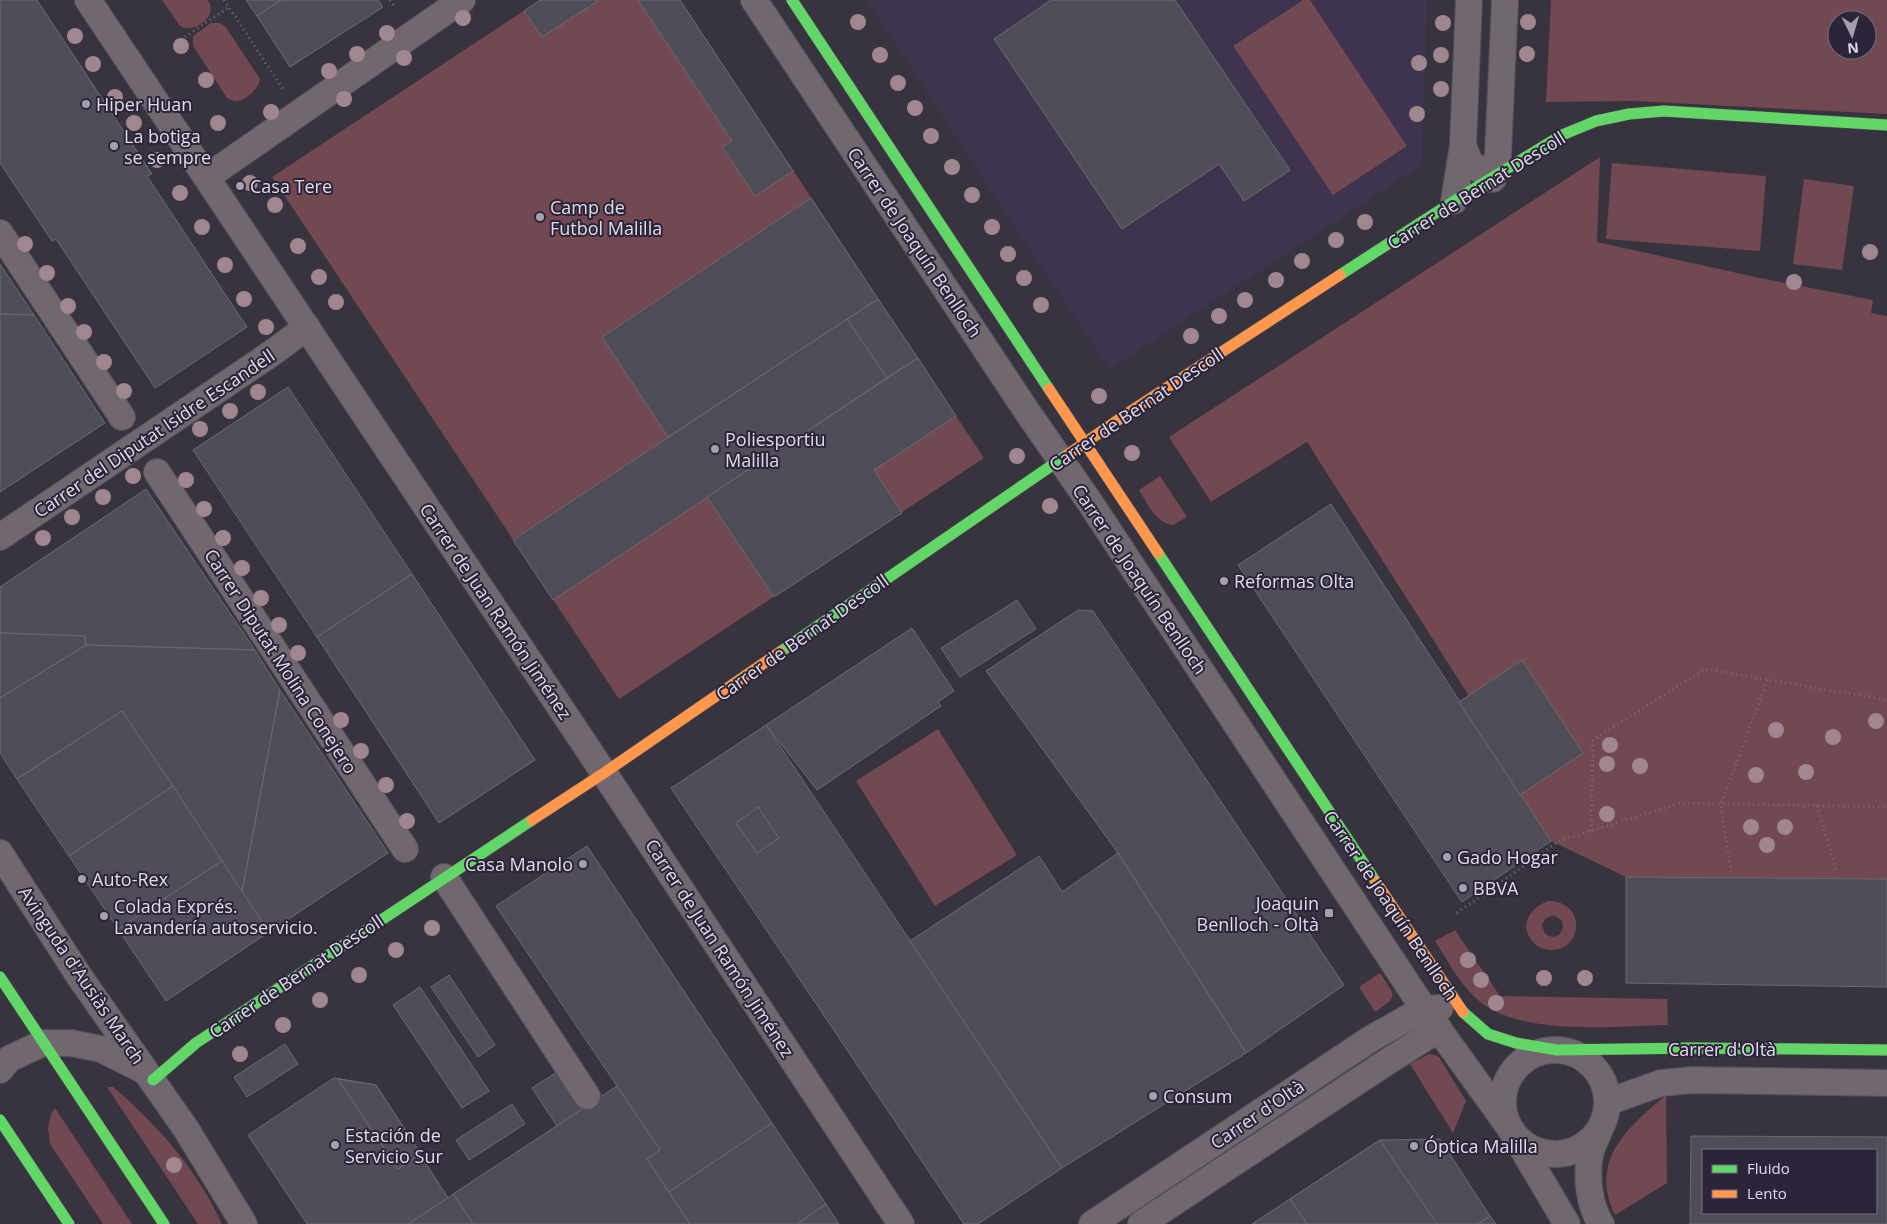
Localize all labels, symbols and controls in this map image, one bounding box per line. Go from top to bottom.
north arrow [1827,10,1877,60]
text: N [1847,38,1860,58]
place label: Hiper Huan [96,92,192,116]
marker: Hiper Huan [80,98,92,110]
place label: La botiga se sempre [124,124,211,169]
street label: Carrer de Bernat Descoll [1383,125,1569,255]
marker: La botiga se sempre [108,140,120,152]
street label: Carrer de Joaquín Benlloch [842,142,988,342]
place label: Casa Tere [250,174,332,198]
marker: Casa Tere [234,180,246,192]
place label: Camp de Futbol Malilla [550,195,662,240]
marker: Camp de Futbol Malilla [534,211,546,223]
street label: Carrer de Bernat Descoll [1044,342,1228,476]
street label: Carrer del Diputat Isidre Escandell [29,343,279,523]
place label: Poliesportiu Malilla [725,427,826,472]
marker: Poliesportiu Malilla [709,443,721,455]
street label: Carrer de Joaquín Benlloch [1067,479,1213,679]
street label: Carrer de Juan Ramón Jiménez [415,498,577,724]
street label: Carrer Diputat Molina Conejero [199,544,363,778]
street label: Carrer de Bernat Descoll [711,568,893,706]
place label: Reformas Olta [1234,569,1354,593]
marker: Reformas Olta [1218,575,1230,587]
street label: Carrer de Joaquín Benlloch [1318,805,1464,1005]
street label: Carrer de Juan Ramón Jiménez [640,834,800,1062]
place label: Gado Hogar [1457,845,1558,869]
marker: Gado Hogar [1441,851,1453,863]
place label: Casa Manolo [465,852,573,876]
marker: Casa Manolo [577,858,589,870]
place label: Auto-Rex [92,867,169,891]
marker: Auto-Rex [76,873,88,885]
place label: BBVA [1473,876,1519,900]
street label: Avinguda d'Ausiàs March [13,881,151,1069]
marker: BBVA [1457,882,1469,894]
place label: Joaquin Benlloch - Oltà [1197,891,1319,936]
place label: Colada Exprés. Lavandería autoservicio. [114,894,318,939]
marker: Joaquin Benlloch - Oltà [1323,907,1335,919]
street label: Carrer de Bernat Descoll [204,909,388,1043]
marker: Colada Exprés. Lavandería autoservicio. [98,910,110,922]
street label: Carrer d'Oltà [1668,1037,1776,1061]
street label: Carrer d'Oltà [1205,1074,1309,1154]
place label: Consum [1163,1084,1233,1108]
marker: Consum [1147,1090,1159,1102]
place label: Estación de Servicio Sur [345,1123,443,1168]
place label: Óptica Malilla [1424,1134,1538,1158]
marker: Estación de Servicio Sur [329,1139,341,1151]
marker: Óptica Malilla [1408,1140,1420,1152]
legend [1702,1149,1877,1214]
text: Fluido [1747,1158,1790,1178]
text: Lento [1747,1183,1787,1203]

